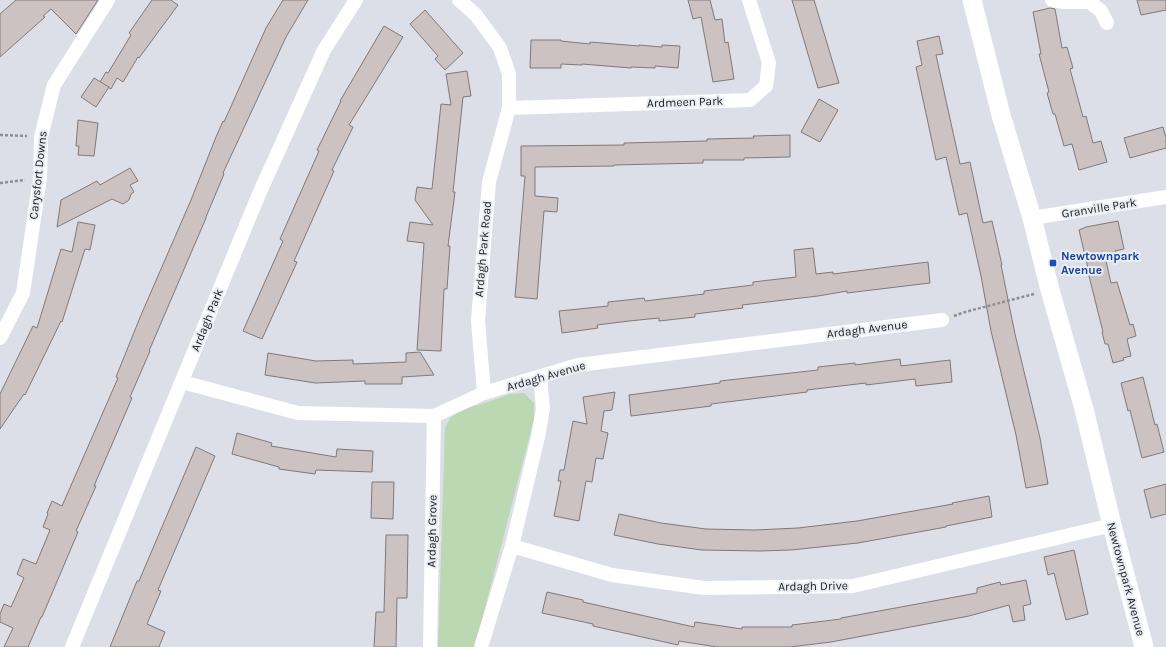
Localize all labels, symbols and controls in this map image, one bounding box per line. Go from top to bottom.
street label: Ardmeen Park [647,94,724,110]
street label: Carysfort Downs [26,130,50,220]
street label: Granville Park [1061,195,1138,221]
street label: Ardagh Park Road [472,200,494,298]
place label: Newtownpark Avenue [1061,249,1139,277]
marker: Newtownpark Avenue [1048,258,1058,268]
street label: Ardagh Park [188,286,226,353]
street label: Ardagh Avenue [826,317,908,341]
street label: Ardagh Avenue [505,358,587,394]
street label: Ardagh Grove [424,495,440,567]
street label: Newtownpark Avenue [1104,521,1148,637]
street label: Ardagh Drive [778,578,848,594]

